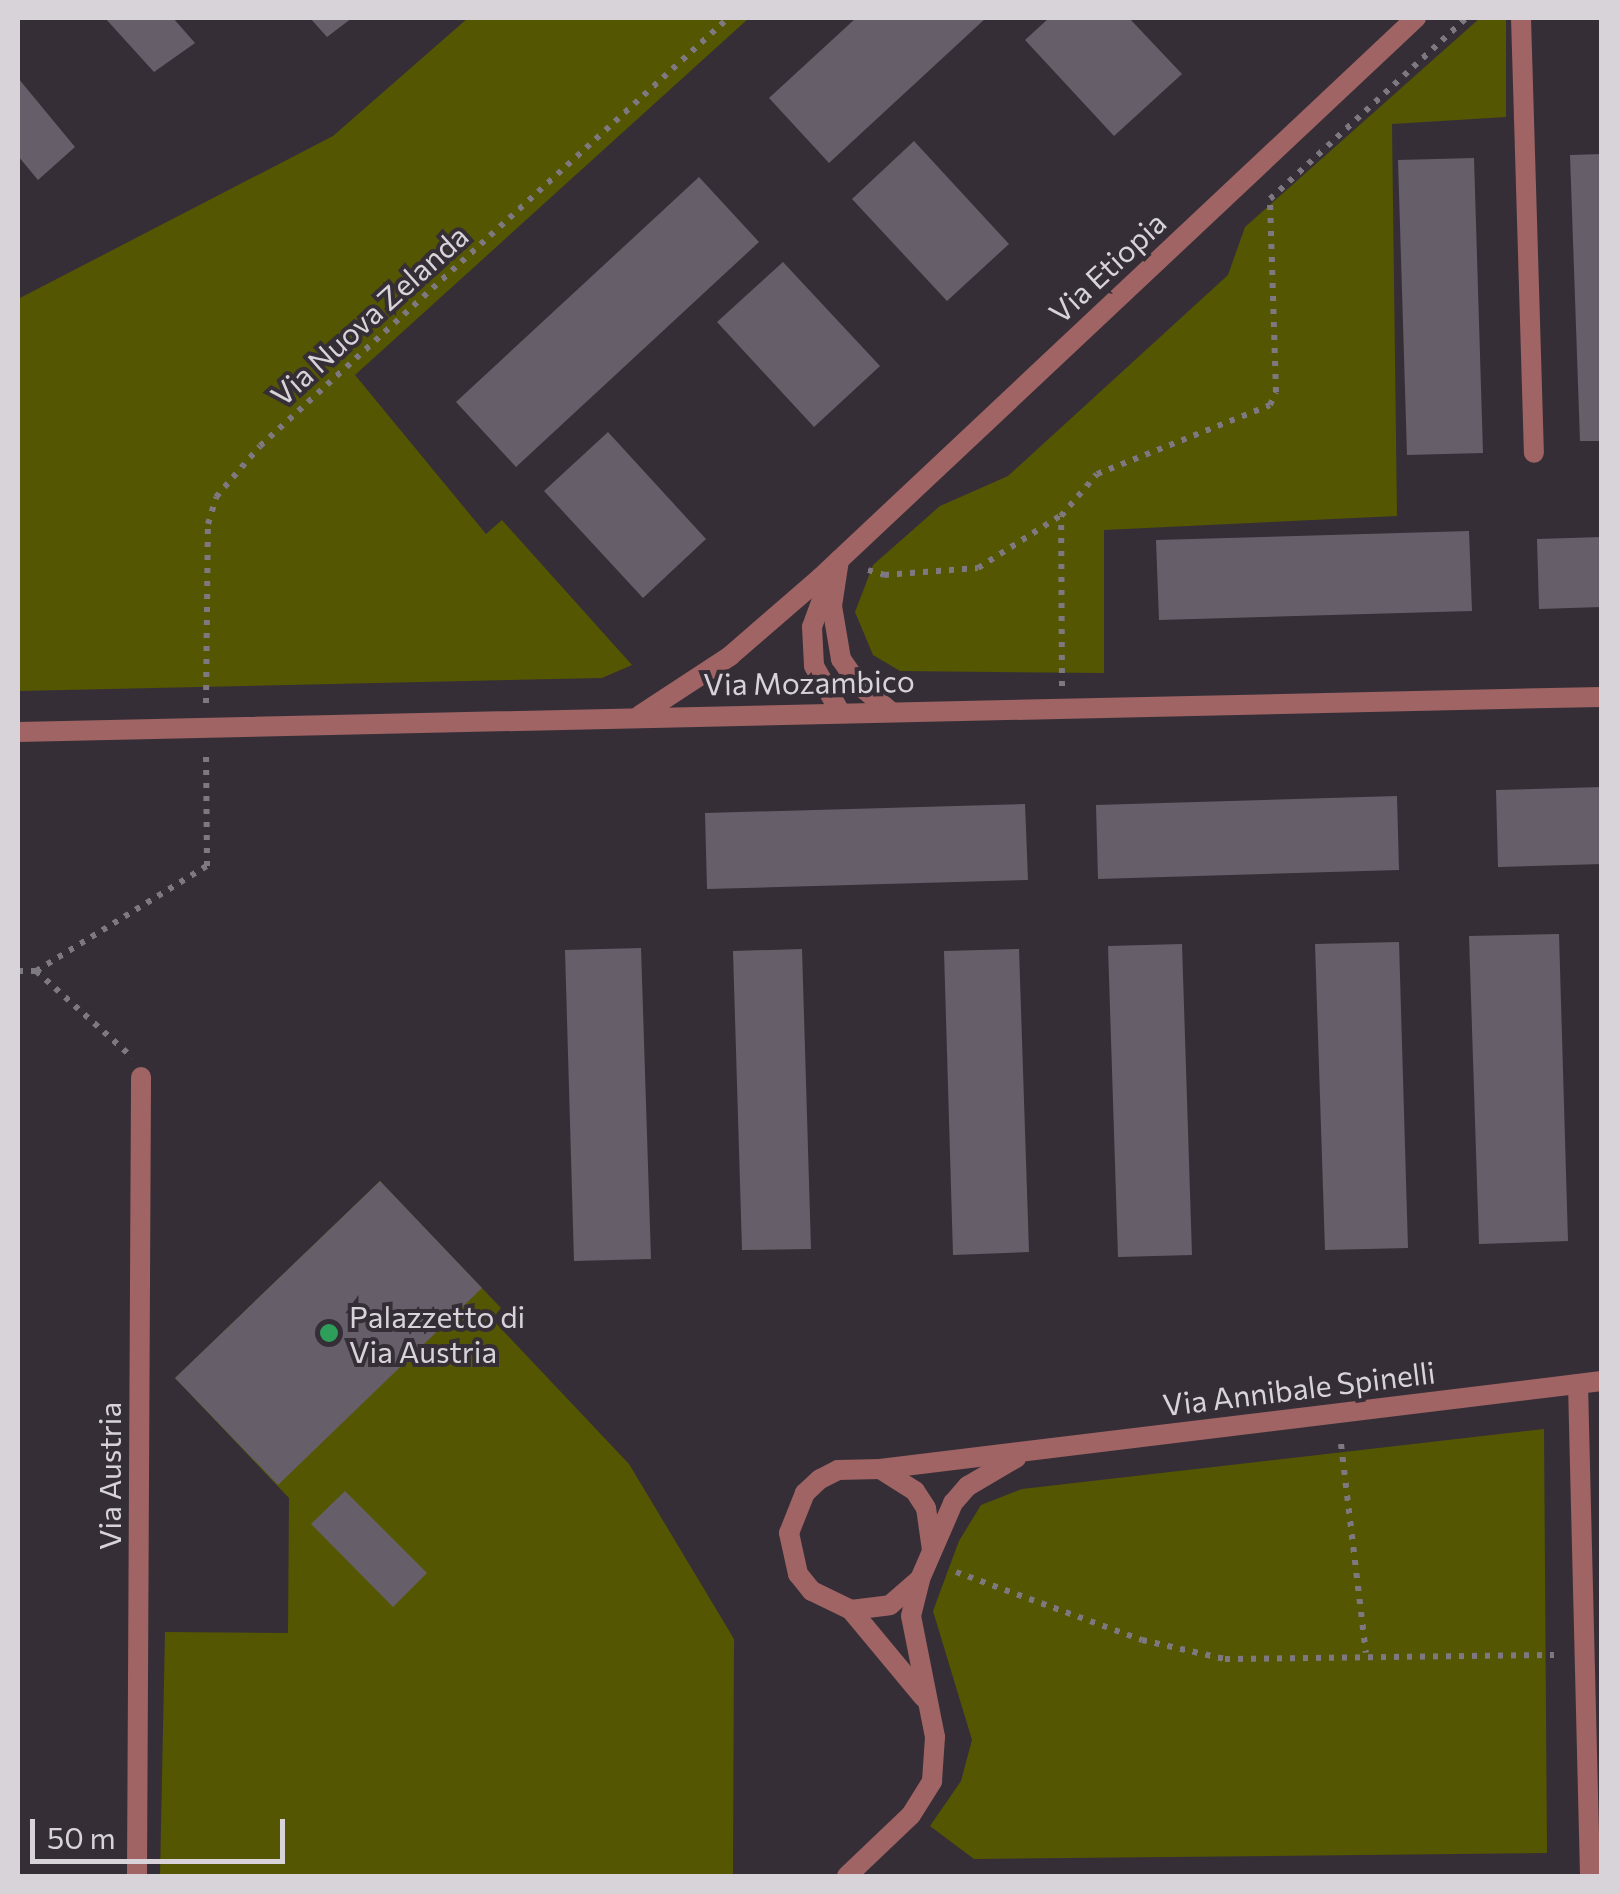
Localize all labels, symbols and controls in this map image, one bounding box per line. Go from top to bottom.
street label: Via Etiopia [1041,204,1173,330]
street label: Via Nuova Zelanda [263,217,475,413]
street label: Via Mozambico [703,662,915,702]
place label: Palazzetto di Via Austria [349,1298,525,1368]
marker: Palazzetto di Via Austria [318,1322,340,1344]
street label: Via Annibale Spinelli [1161,1353,1437,1423]
street label: Via Austria [91,1402,127,1550]
scale bar [35,1799,290,1861]
text: 50 m [47,1818,116,1855]

